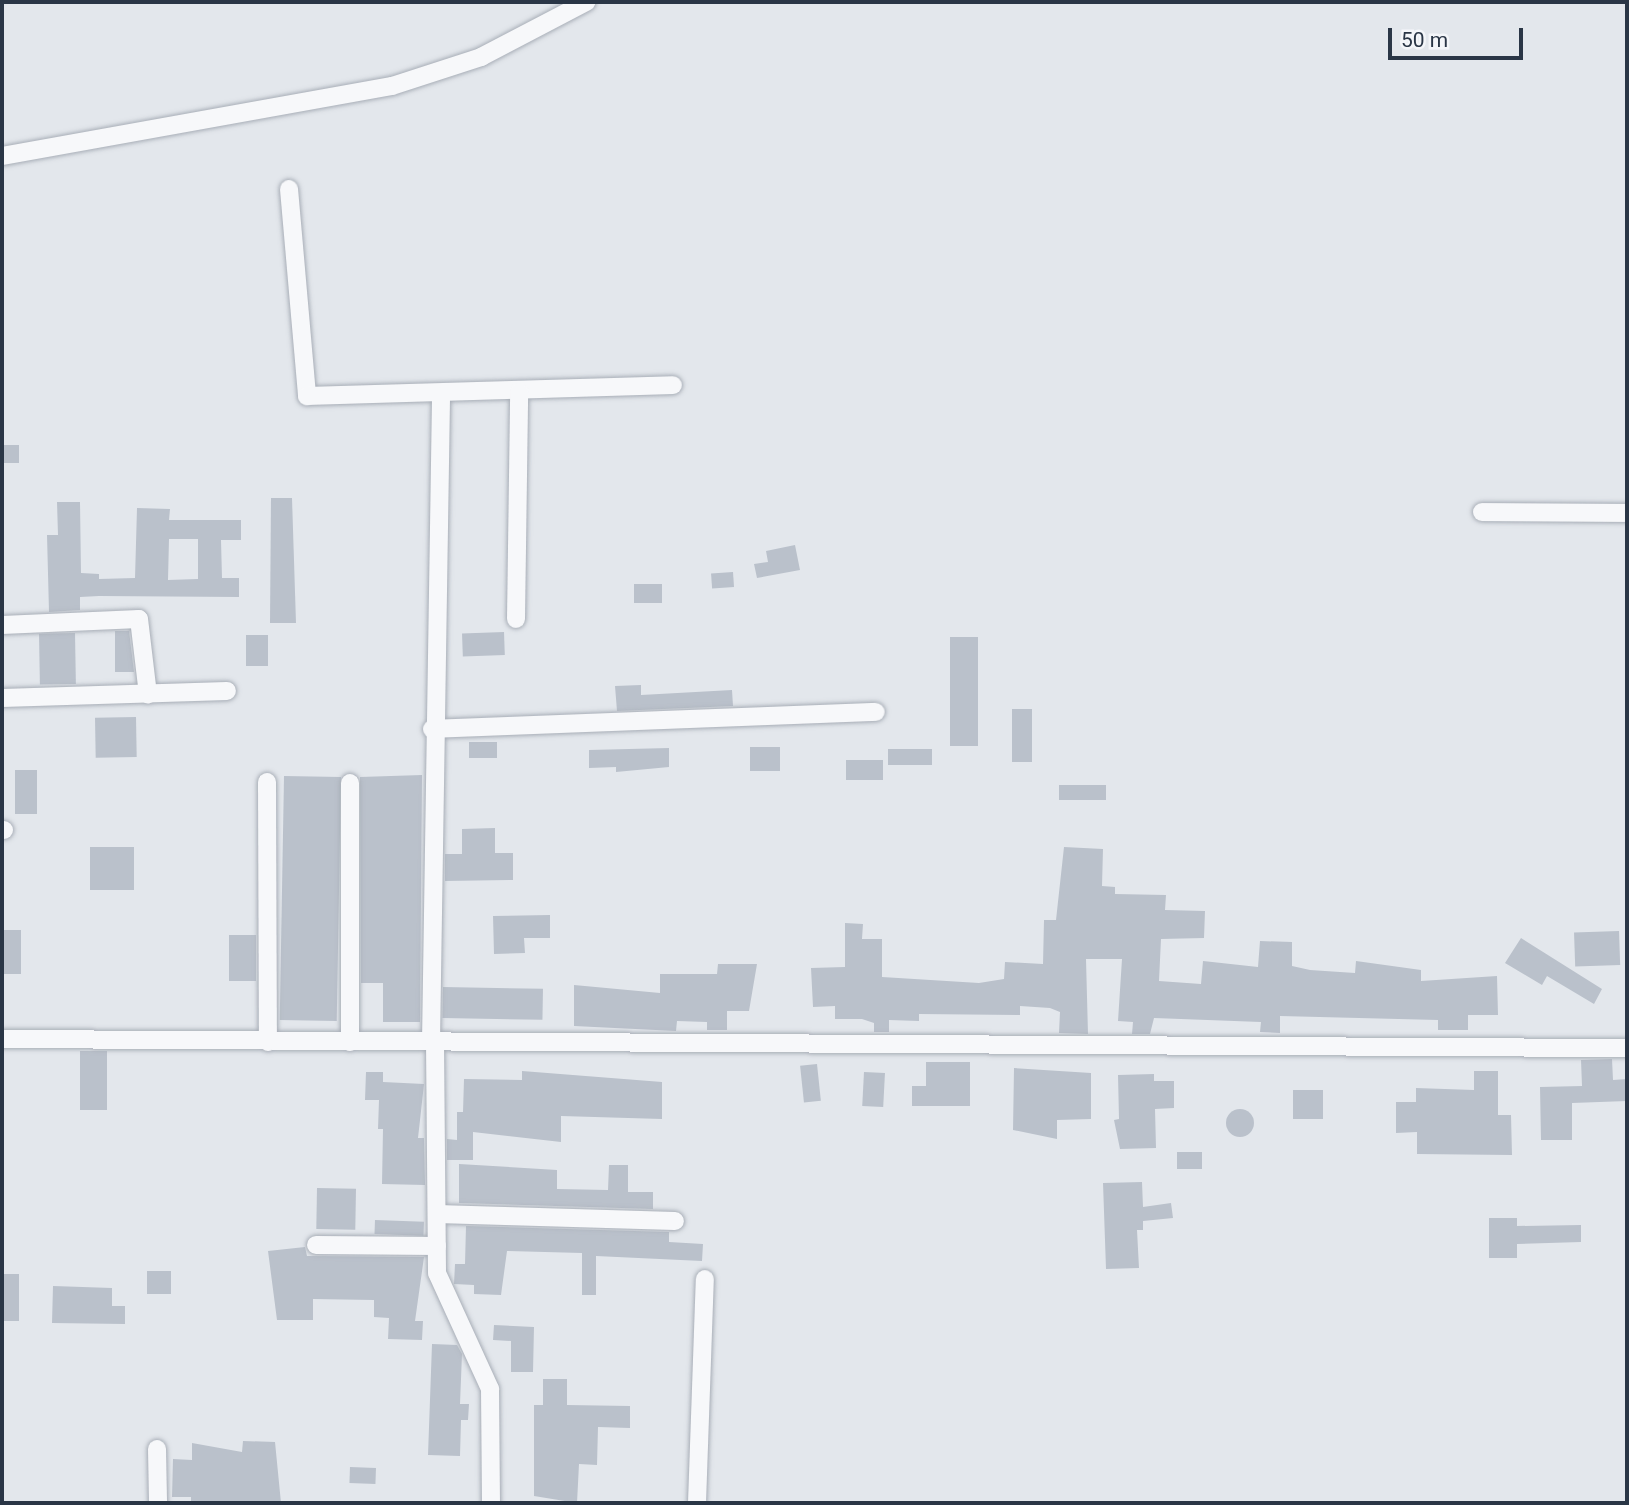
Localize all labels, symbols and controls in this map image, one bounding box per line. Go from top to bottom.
scale bar [1391,14,1526,58]
text: 50 m [1401,28,1448,52]

